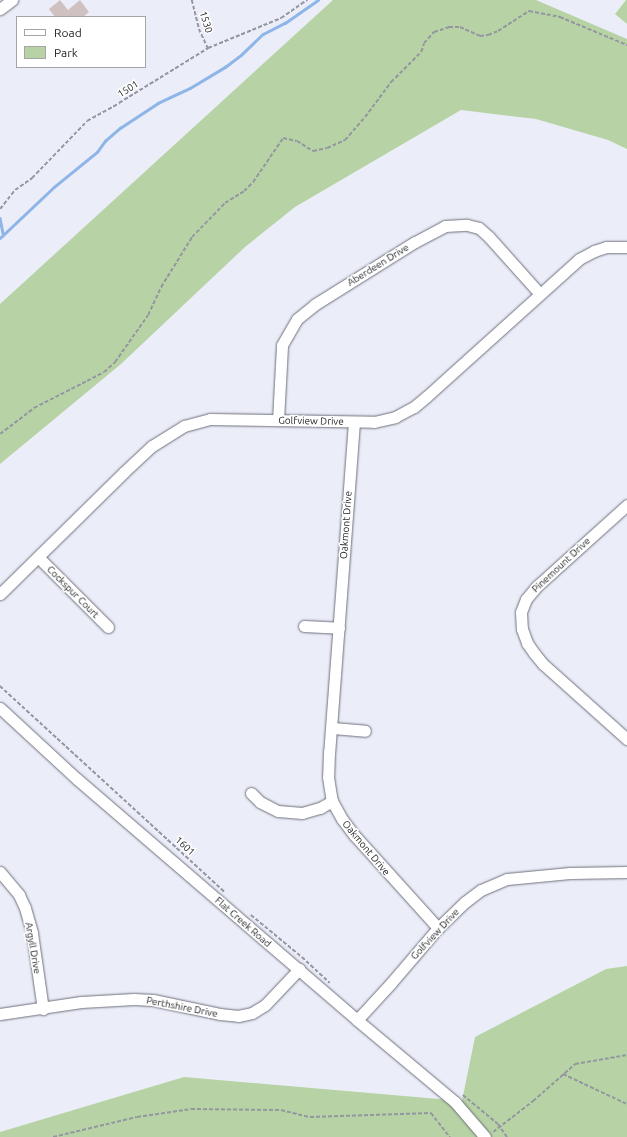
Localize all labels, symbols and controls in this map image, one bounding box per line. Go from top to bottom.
street label: 1530 [197,9,215,35]
legend [16,16,146,68]
text: Road [54,26,82,39]
text: Park [54,46,78,59]
street label: 1501 [115,78,141,100]
street label: Aberdeen Drive [345,241,411,289]
street label: Golfview Drive [278,414,344,428]
street label: Oakmont Drive [338,491,354,559]
street label: Pinemount Drive [529,535,593,595]
street label: Cockspur Court [44,563,102,621]
street label: Oakmont Drive [340,818,392,878]
street label: 1601 [173,834,197,858]
street label: Flat Creek Road [212,894,274,950]
street label: Golfview Drive [408,906,462,962]
street label: Argyll Drive [23,921,43,975]
street label: Perthshire Drive [145,994,219,1020]

